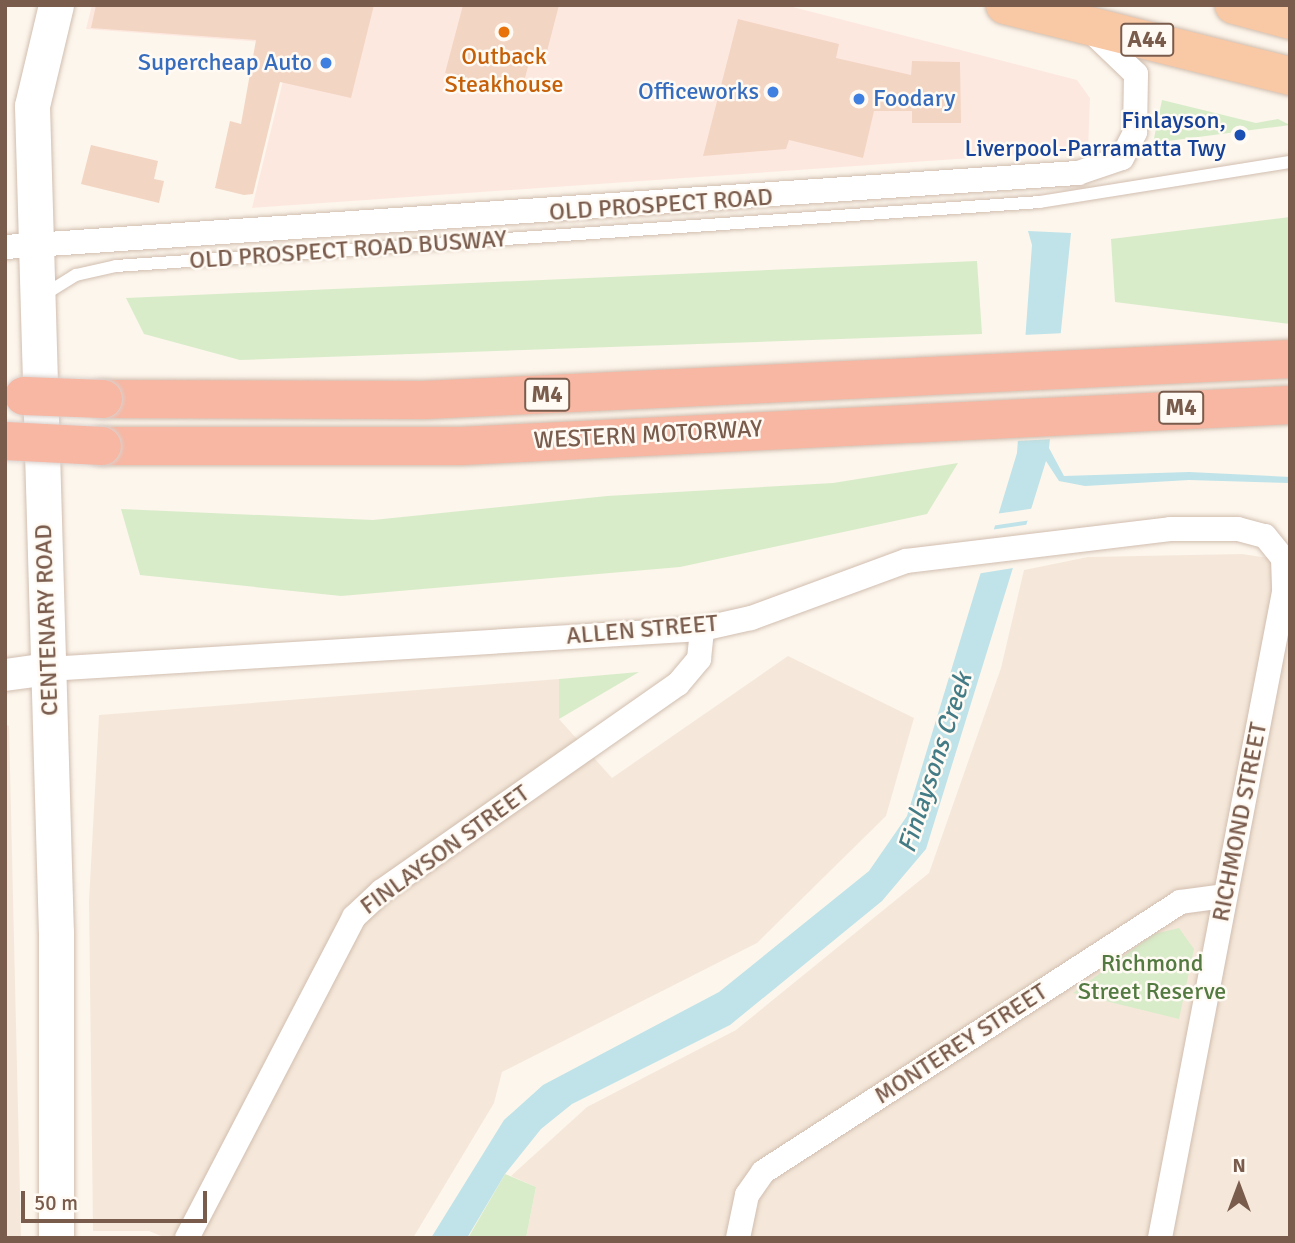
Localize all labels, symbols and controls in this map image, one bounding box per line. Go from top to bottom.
road number: A44 [1119,20,1175,60]
marker: Outback Steakhouse [496,24,512,40]
place label: Outback Steakhouse [445,43,563,99]
place label: Supercheap Auto [138,49,312,77]
marker: Supercheap Auto [318,55,334,71]
place label: Officeworks [638,78,759,106]
marker: Officeworks [765,84,781,100]
place label: Foodary [873,85,955,113]
marker: Foodary [851,91,867,107]
place label: Finlayson, Liverpool-Parramatta Twy [964,107,1226,163]
marker: Finlayson, Liverpool-Parramatta Twy [1232,127,1248,143]
street label: OLD PROSPECT ROAD [548,183,774,227]
street label: OLD PROSPECT ROAD BUSWAY [188,225,508,275]
road number: M4 [522,376,572,414]
road number: M4 [1156,388,1206,428]
street label: WESTERN MOTORWAY [533,415,763,455]
street label: CENTENARY ROAD [29,524,65,716]
street label: ALLEN STREET [565,609,719,651]
water label: Finlaysons Creek [892,669,980,857]
street label: RICHMOND STREET [1207,720,1273,924]
street label: FINLAYSON STREET [355,779,535,921]
park label: Richmond Street Reserve [1078,950,1226,1006]
street label: MONTEREY STREET [869,977,1053,1111]
north arrow [1204,1152,1274,1222]
text: N [1232,1154,1246,1178]
scale bar [24,1176,210,1220]
text: 50 m [34,1190,78,1216]

